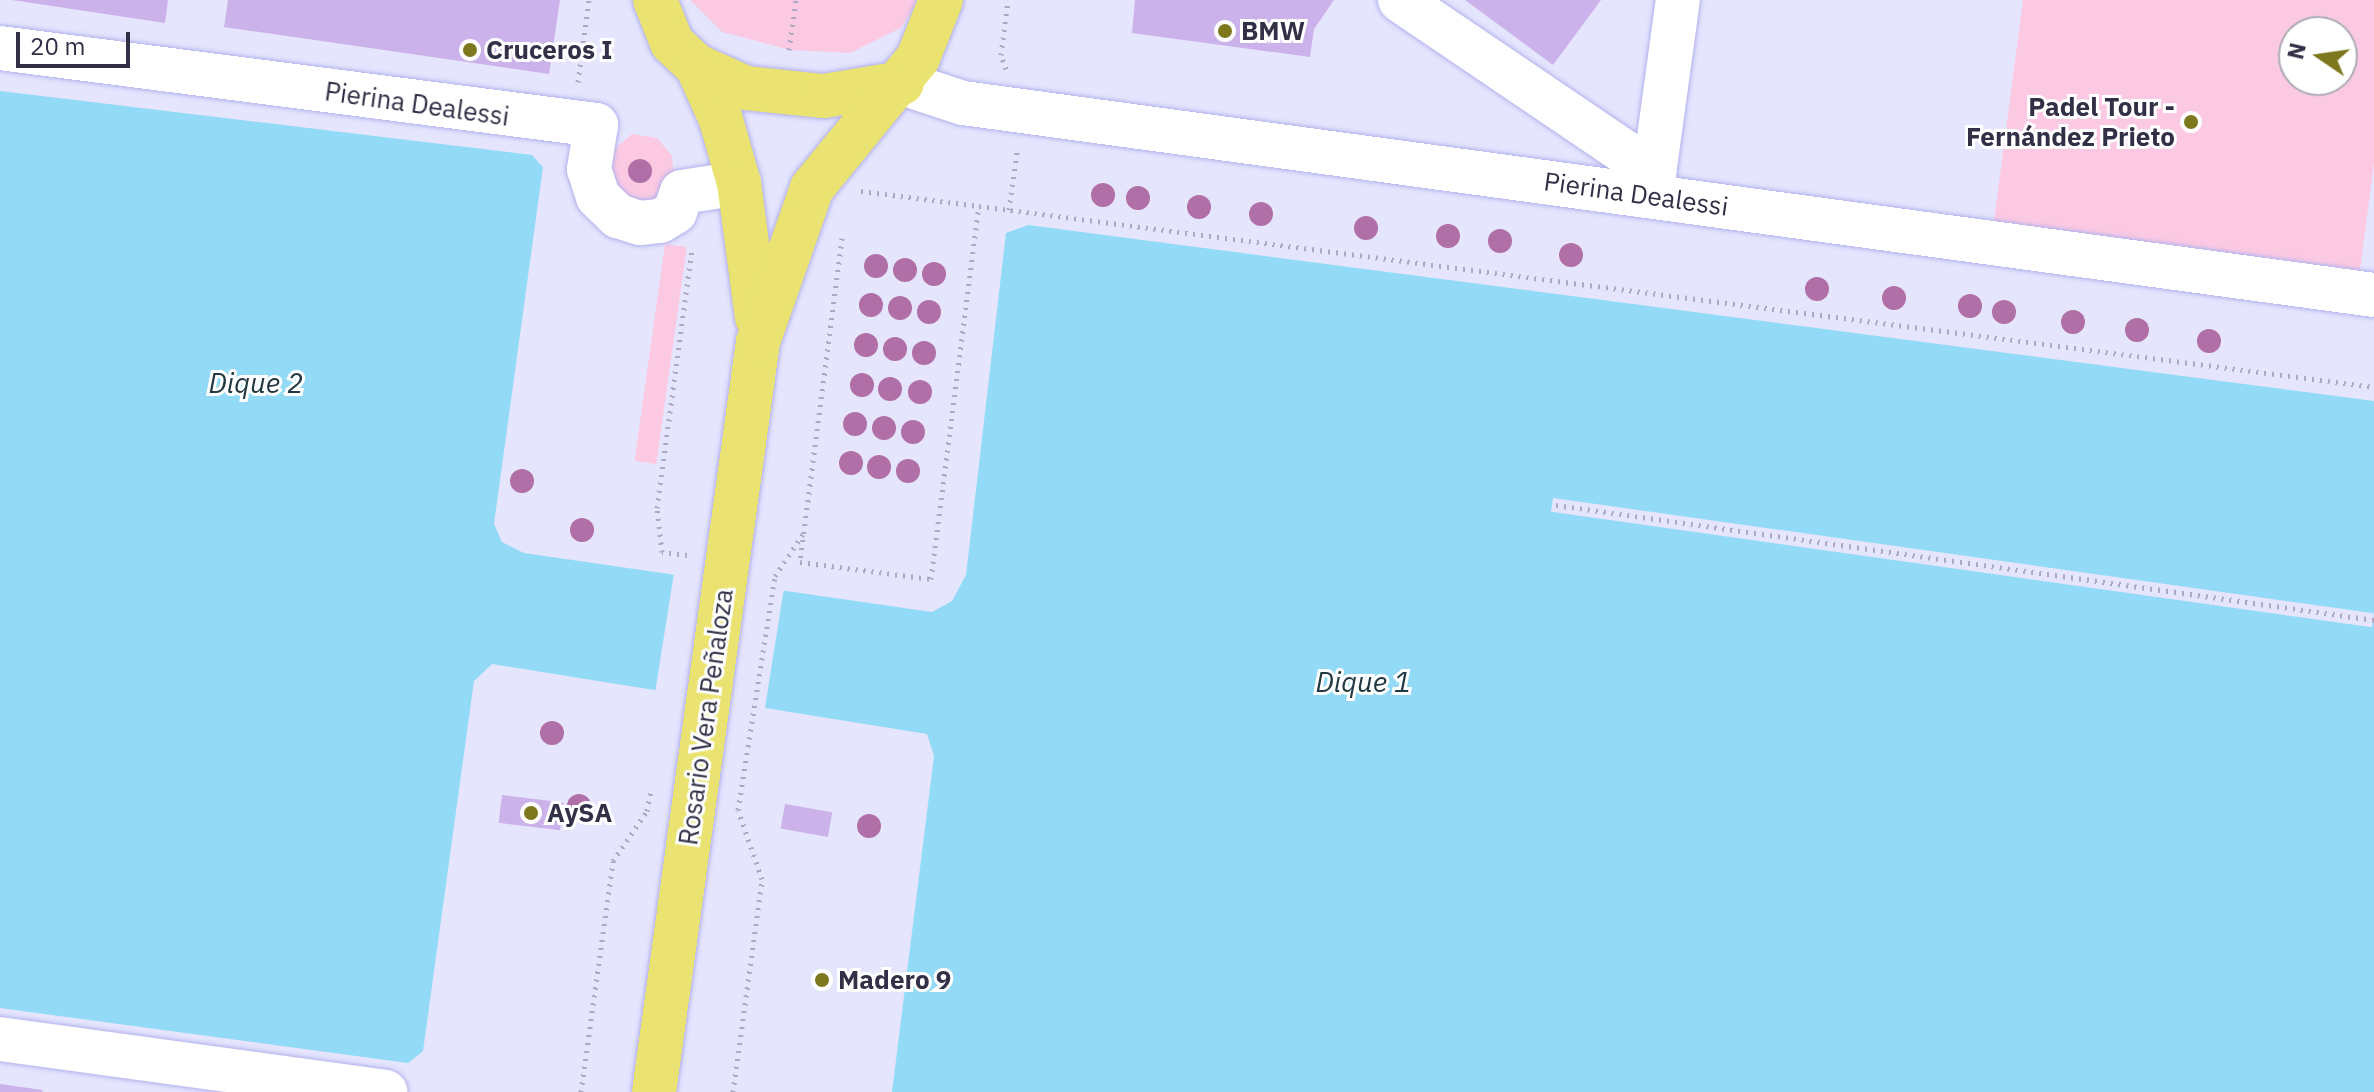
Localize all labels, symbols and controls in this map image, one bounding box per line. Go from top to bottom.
place label: BMW [1241,15,1305,47]
scale bar [20,16,134,66]
north arrow [2278,16,2358,96]
marker: BMW [1216,22,1234,40]
text: 20 m [30,30,85,62]
place label: Cruceros I [486,34,612,66]
text: N [2280,40,2312,62]
marker: Cruceros I [461,41,479,59]
street label: Pierina Dealessi [323,76,511,132]
place label: Padel Tour - Fernández Prieto [1966,91,2175,152]
marker: Padel Tour - Fernández Prieto [2182,113,2200,131]
street label: Pierina Dealessi [1542,166,1730,222]
water label: Dique 2 [208,366,304,400]
street label: Rosario Vera Peñaloza [673,587,739,847]
water label: Dique 1 [1315,665,1411,699]
place label: AySA [547,797,612,829]
marker: AySA [522,804,540,822]
place label: Madero 9 [838,964,951,996]
marker: Madero 9 [813,971,831,989]

